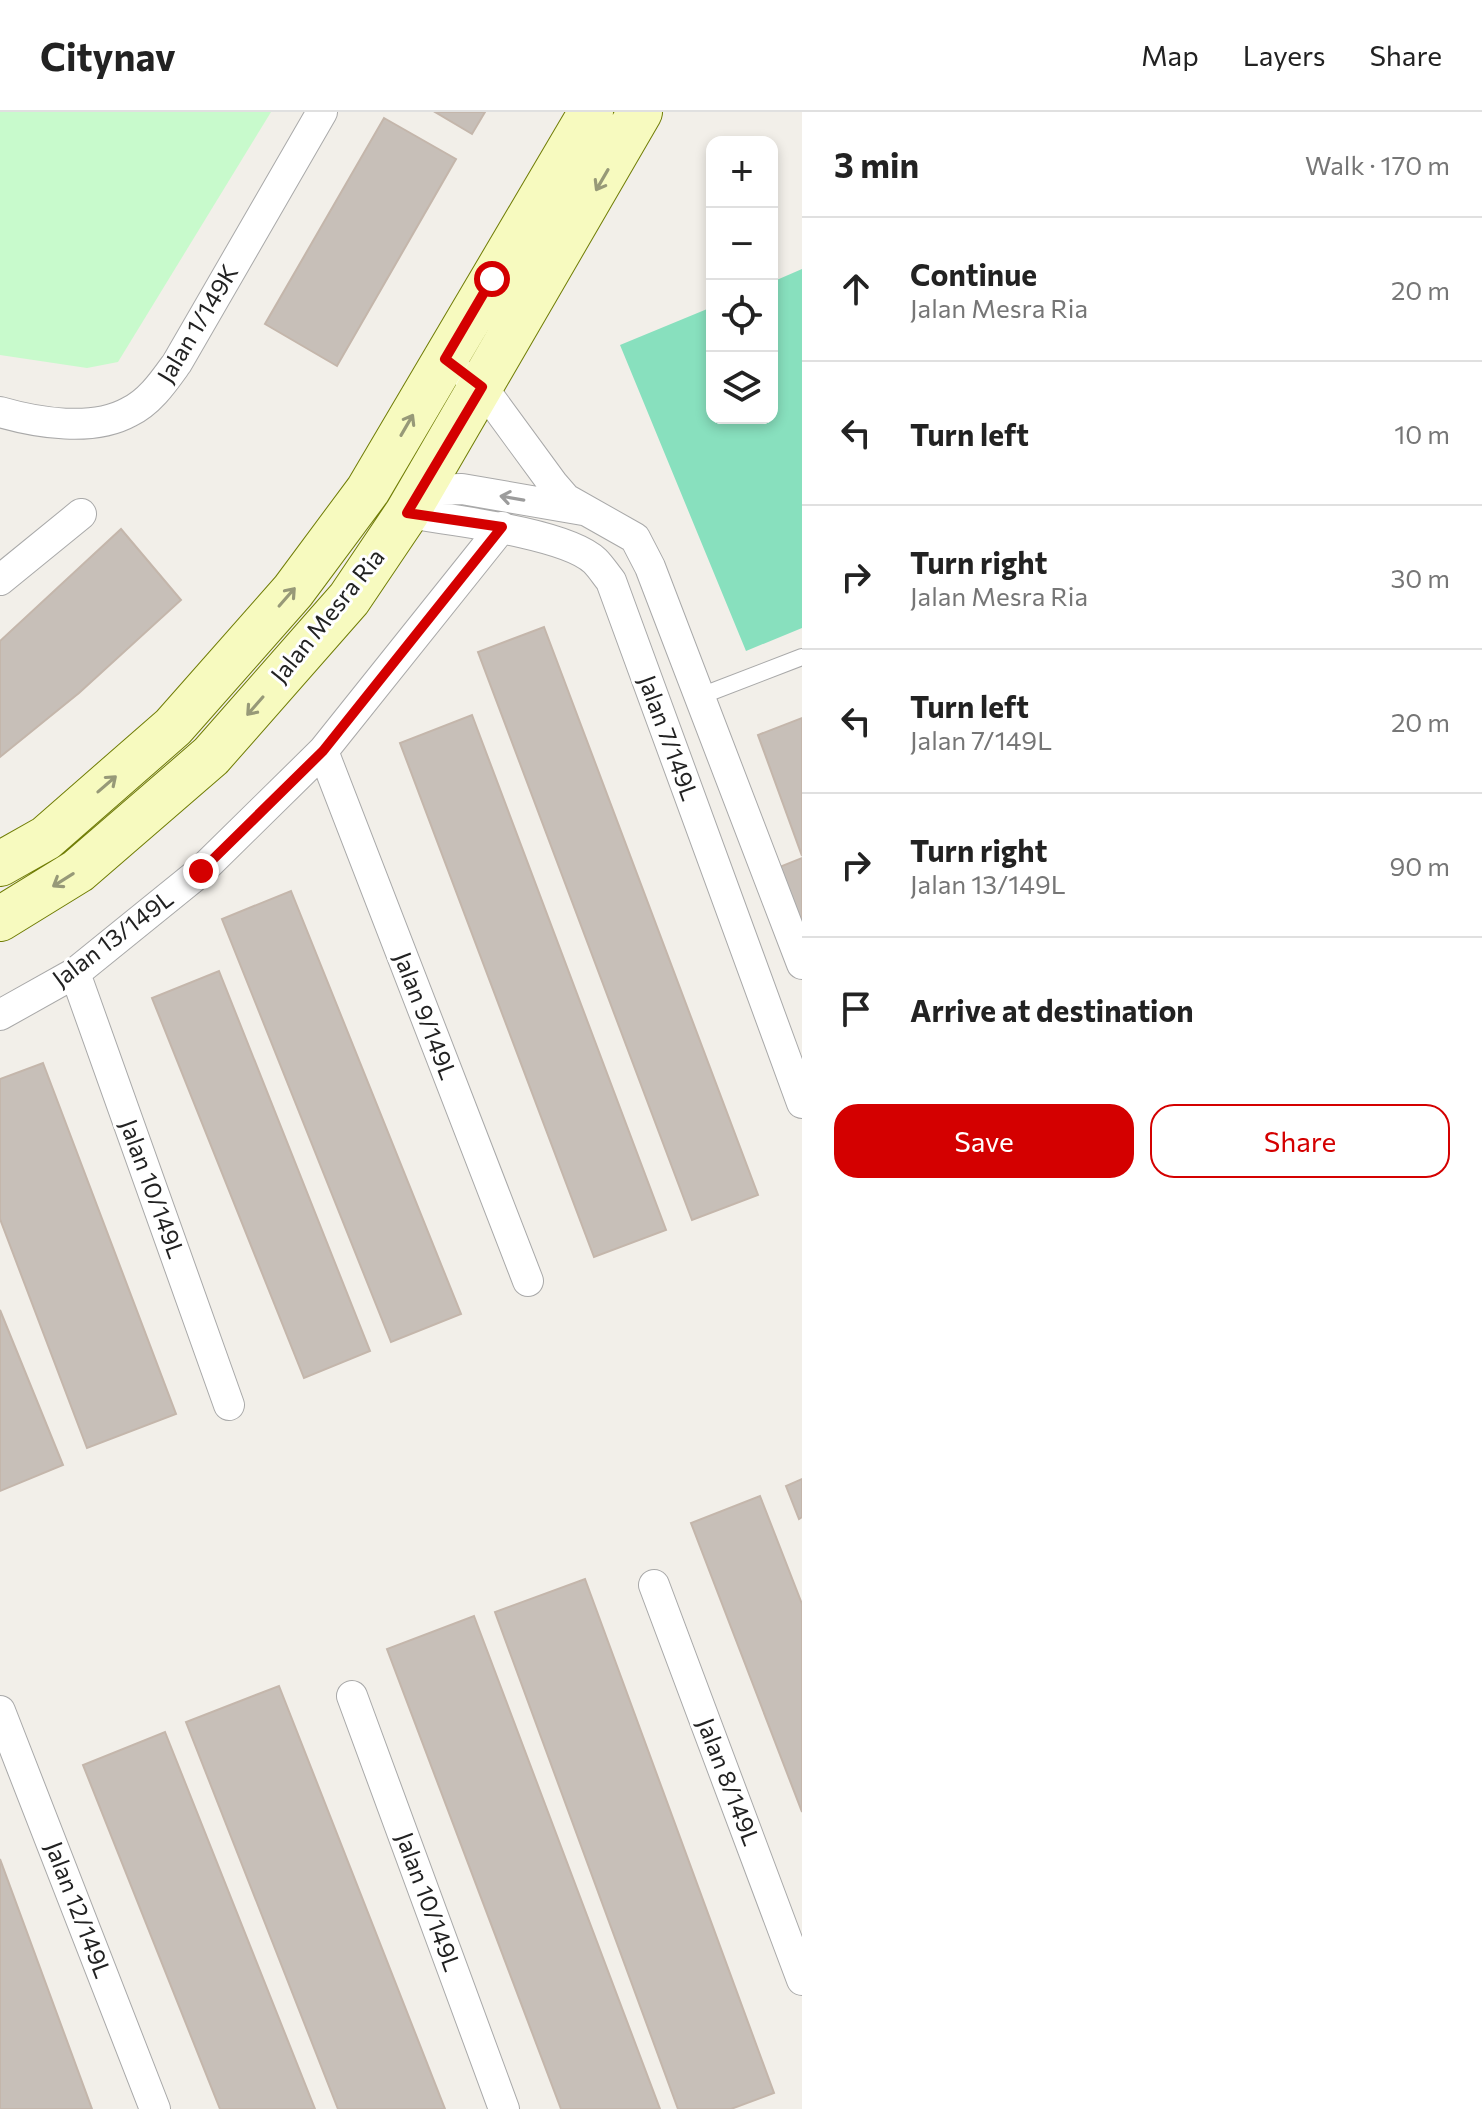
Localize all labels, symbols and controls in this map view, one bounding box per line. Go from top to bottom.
text: Citynav [40,32,176,79]
text: Map [1141,38,1199,72]
text: Layers [1243,38,1325,72]
text: Share [1369,38,1442,72]
map controls [706,136,778,424]
button: + [706,136,778,208]
text: 3 min [834,143,919,185]
text: Walk · 170 m [1305,149,1450,180]
one-way arrow [594,168,610,191]
button: − [706,208,778,280]
text: Continue [910,255,1037,292]
street label: Jalan 1/149K [150,259,243,388]
route start [474,261,510,297]
icon: ahead [834,267,878,311]
text: 20 m [1391,274,1450,305]
button: locate [706,280,778,352]
text: Jalan Mesra Ria [910,292,1088,323]
button: layers [706,352,778,424]
icon: left [834,411,878,455]
one-way arrow [400,413,415,437]
text: Turn left [910,415,1029,452]
text: 10 m [1394,418,1450,449]
one-way arrow [500,489,525,504]
street label: Jalan Mesra Ria [264,542,390,688]
text: Turn right [910,543,1047,580]
icon: right [834,555,878,599]
text: 30 m [1391,562,1450,593]
text: Jalan Mesra Ria [910,580,1088,611]
one-way arrow [278,588,296,608]
street label: Jalan 7/149L [633,671,705,804]
text: Turn left [910,687,1029,724]
one-way arrow [246,695,264,715]
icon: left [834,699,878,743]
text: 20 m [1391,706,1450,737]
text: Jalan 7/149L [910,724,1052,755]
one-way arrow [97,776,117,794]
text: Turn right [910,831,1047,868]
icon: right [834,843,878,887]
text: 90 m [1390,850,1450,881]
route end [183,853,219,889]
text: Jalan 13/149L [910,868,1066,899]
one-way arrow [52,873,75,889]
street label: Jalan 13/149L [46,883,178,993]
street label: Jalan 9/149L [389,948,464,1083]
icon: arrive [834,987,878,1031]
text: Arrive at destination [910,991,1194,1028]
button: Save [834,1104,1134,1178]
button: Share [1150,1104,1450,1178]
street label: Jalan 10/149L [115,1115,192,1262]
street label: Jalan 8/149L [692,1714,767,1849]
street label: Jalan 10/149L [391,1828,468,1975]
street label: Jalan 12/149L [40,1837,119,1982]

